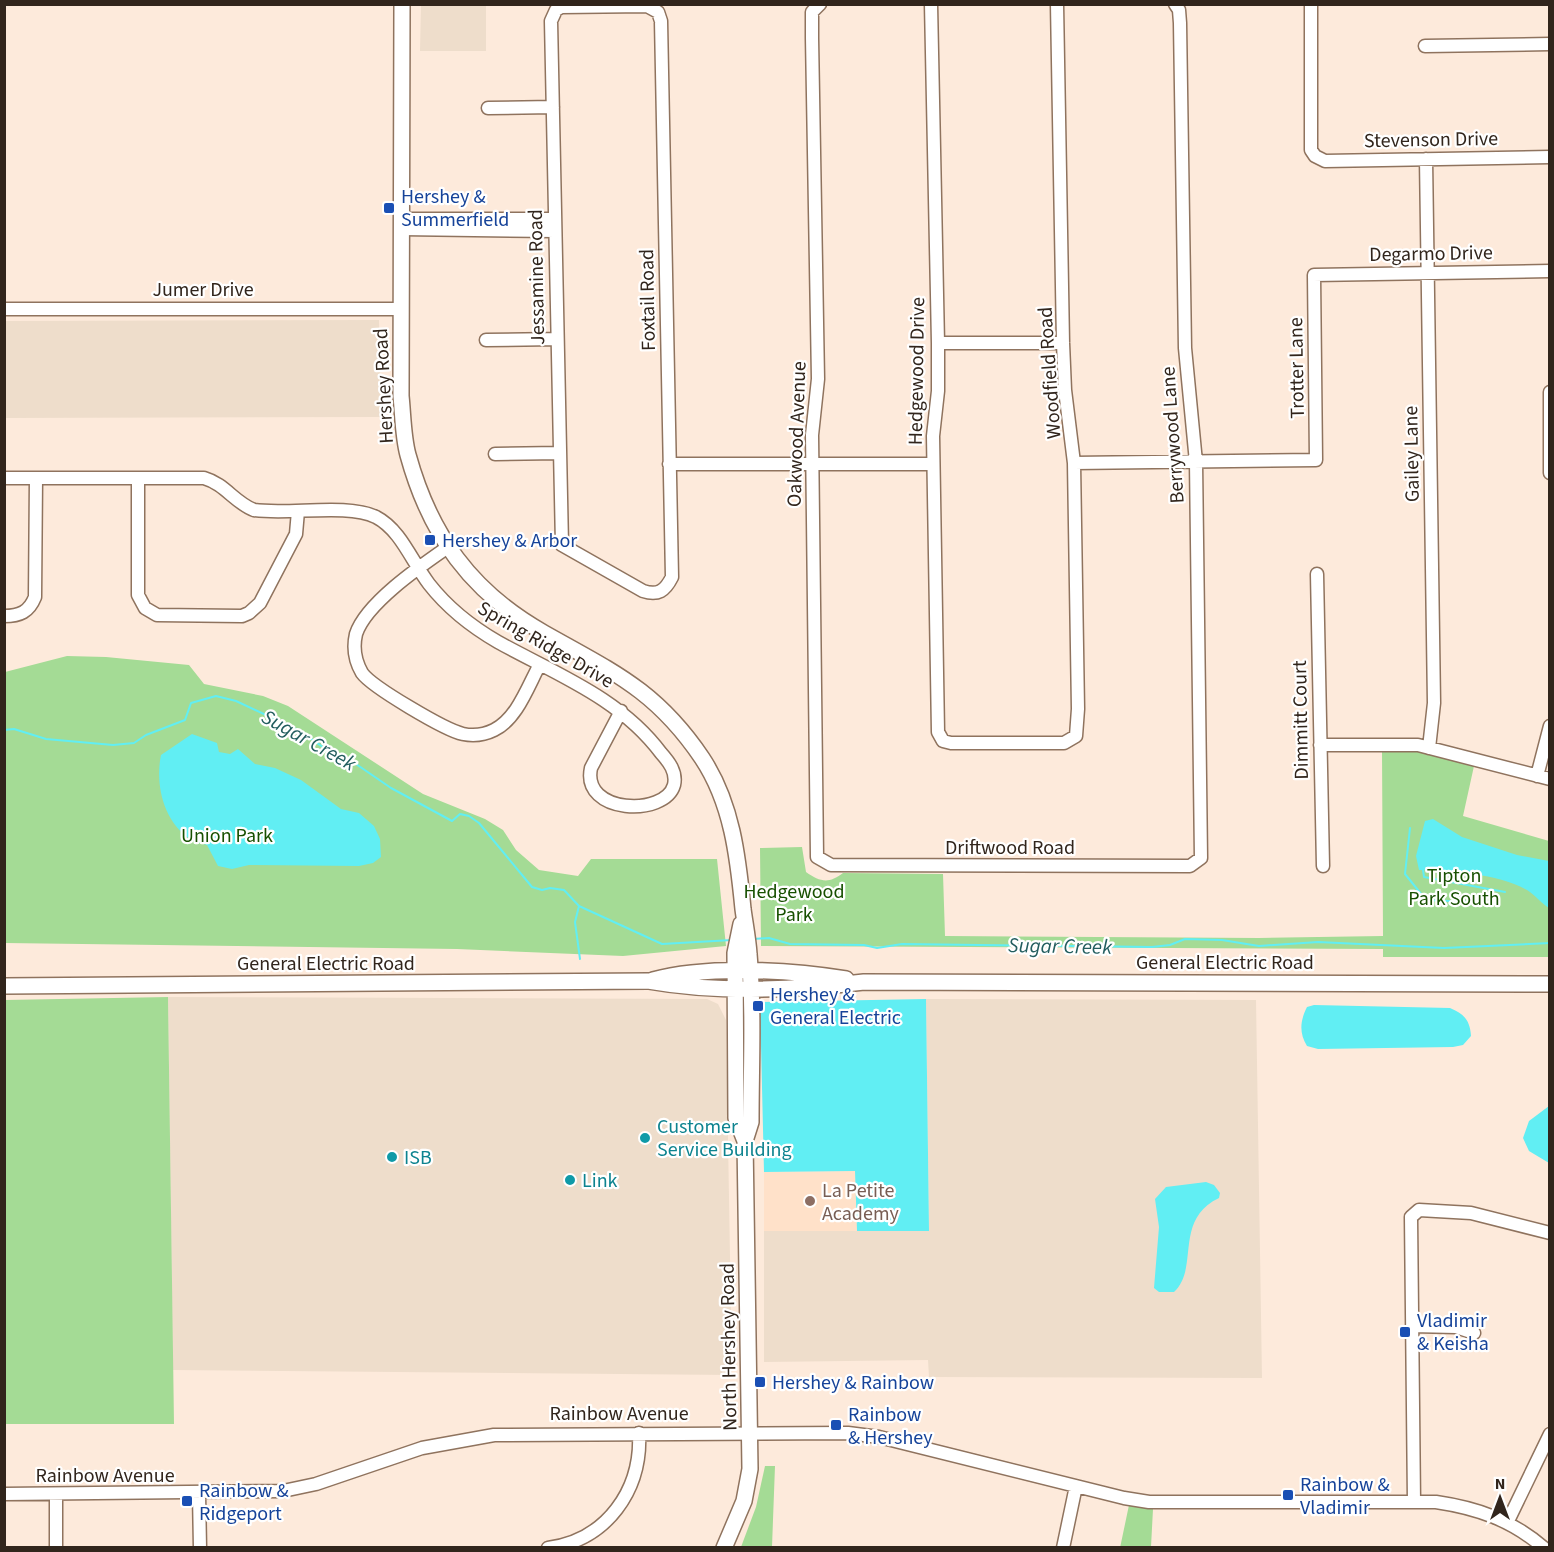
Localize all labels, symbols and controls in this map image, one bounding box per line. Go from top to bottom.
street label: Stevenson Drive [1364,125,1499,155]
place label: Hershey & Summerfield [401,183,509,234]
marker: Hershey & Summerfield [382,201,396,215]
street label: Jessamine Road [522,209,552,345]
street label: Degarmo Drive [1369,239,1493,269]
street label: Foxtail Road [633,249,663,351]
street label: Jumer Drive [152,276,254,304]
street label: Hedgewood Drive [902,297,932,445]
street label: Woodfield Road [1031,306,1069,440]
street label: Trotter Lane [1282,317,1312,419]
street label: Hershey Road [367,328,401,444]
street label: Oakwood Avenue [780,361,814,507]
street label: Berrywood Lane [1154,365,1192,504]
street label: Gailey Lane [1397,405,1427,502]
place label: Hershey & Arbor [442,527,577,555]
marker: Hershey & Arbor [423,533,437,547]
street label: Spring Ridge Drive [472,594,619,695]
street label: Dimmitt Court [1286,660,1316,780]
water label: Sugar Creek [256,702,363,779]
park label: Union Park [181,822,273,850]
street label: Driftwood Road [945,834,1075,862]
park label: Tipton Park South [1408,862,1500,913]
park label: Hedgewood Park [744,878,844,929]
water label: Sugar Creek [1008,930,1113,962]
street label: General Electric Road [1136,949,1314,977]
street label: General Electric Road [237,950,415,978]
place label: Hershey & General Electric [770,981,901,1032]
marker: Hershey & General Electric [751,999,765,1013]
place label: Customer Service Building [657,1113,792,1164]
marker: Customer Service Building [638,1131,652,1145]
place label: ISB [404,1144,432,1172]
marker: ISB [385,1150,399,1164]
place label: Link [582,1167,618,1195]
marker: Link [563,1173,577,1187]
place label: La Petite Academy [822,1177,899,1228]
marker: La Petite Academy [803,1194,817,1208]
street label: North Hershey Road [714,1263,744,1431]
place label: Vladimir & Keisha [1417,1307,1489,1358]
marker: Vladimir & Keisha [1398,1325,1412,1339]
place label: Hershey & Rainbow [772,1369,934,1397]
marker: Hershey & Rainbow [753,1375,767,1389]
street label: Rainbow Avenue [549,1400,689,1428]
place label: Rainbow & Hershey [848,1401,933,1452]
marker: Rainbow & Hershey [829,1418,843,1432]
street label: Rainbow Avenue [35,1462,175,1490]
north arrow [1470,1468,1530,1528]
place label: Rainbow & Vladimir [1300,1471,1390,1522]
text: N [1495,1473,1505,1495]
place label: Rainbow & Ridgeport [199,1477,289,1528]
marker: Rainbow & Vladimir [1281,1488,1295,1502]
marker: Rainbow & Ridgeport [180,1494,194,1508]

